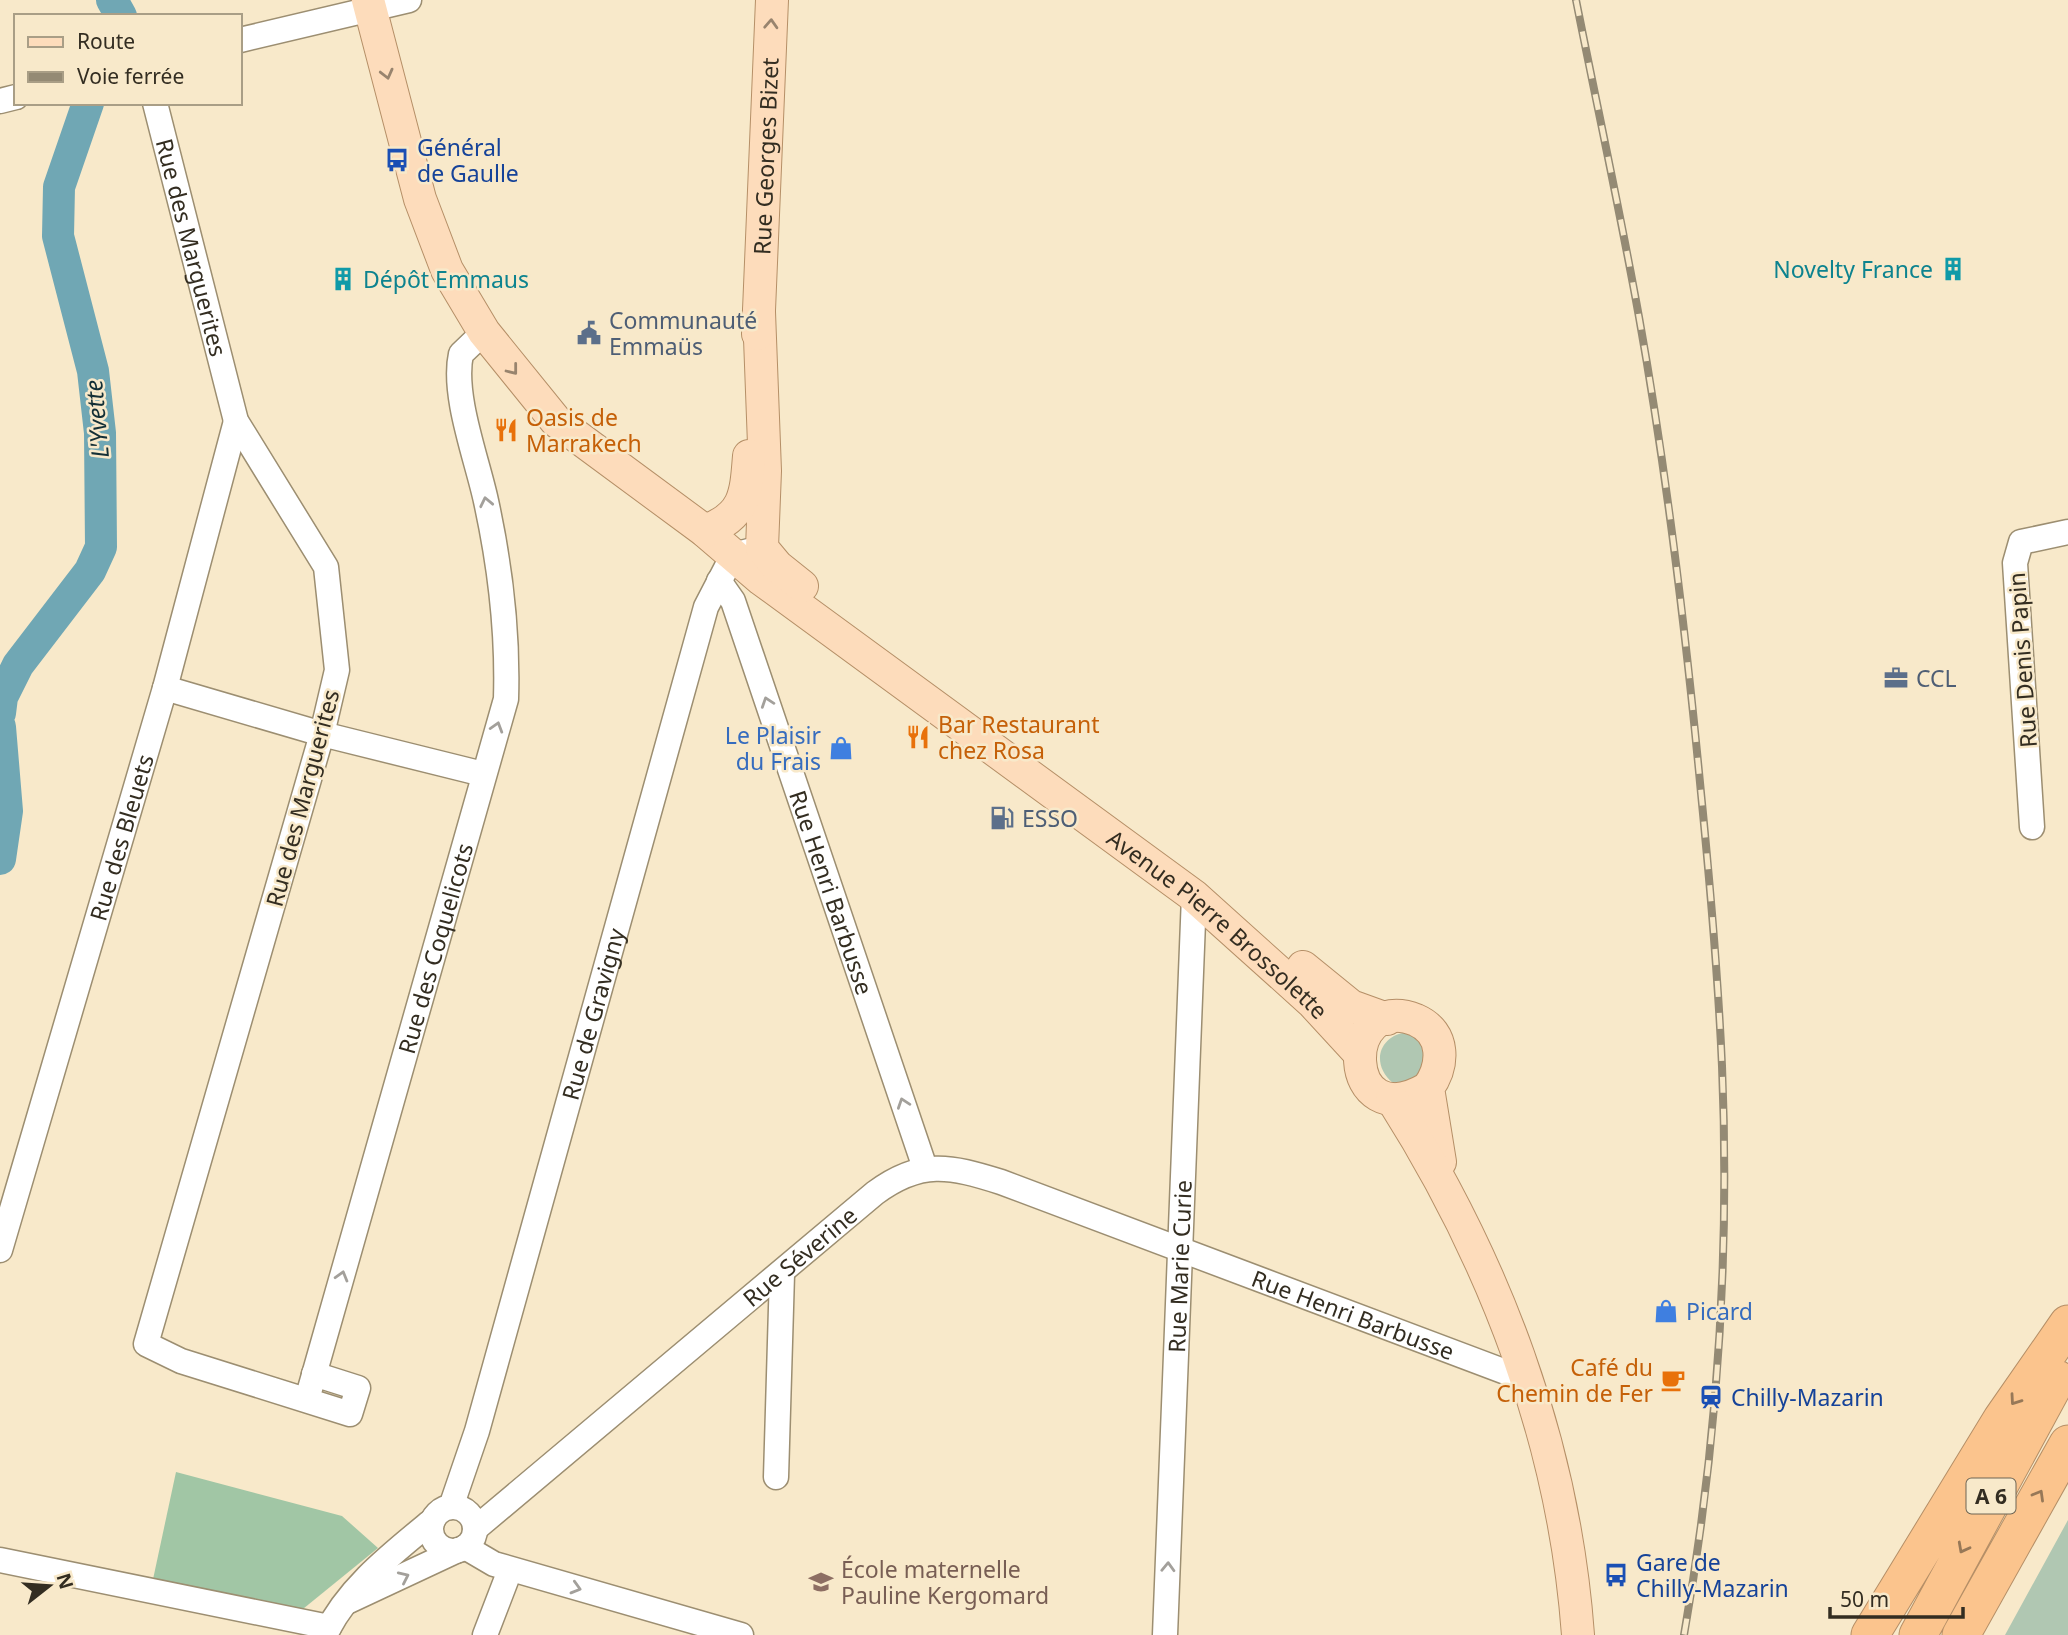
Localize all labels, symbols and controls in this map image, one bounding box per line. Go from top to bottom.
legend [14,14,242,105]
one-way arrow [763,18,778,29]
text: Route [77,27,135,55]
street label: Rue Georges Bizet [745,57,786,256]
text: Voie ferrée [77,62,184,90]
one-way arrow [379,68,393,80]
place label: Général de Gaulle [417,131,519,189]
street label: Rue des Marguerites [149,135,235,360]
bus stop icon: Général de Gaulle [383,146,411,174]
place label: Novelty France [1773,253,1933,285]
building icon: Novelty France [1939,255,1967,283]
place label: Dépôt Emmaus [363,263,529,295]
building icon: Dépôt Emmaus [329,265,357,293]
place label: Communauté Emmaüs [609,304,757,362]
public building icon: Communauté Emmaüs [575,319,603,347]
one-way arrow [505,363,518,375]
water label: L'Yvette [76,378,116,459]
place label: Oasis de Marrakech [526,401,642,459]
restaurant icon: Oasis de Marrakech [492,416,520,444]
one-way arrow [480,496,495,508]
street label: Rue Denis Papin [2000,571,2044,749]
place label: CCL [1916,662,1957,694]
office icon: CCL [1882,664,1910,692]
street label: Rue des Marguerites [258,686,346,910]
one-way arrow [761,696,775,708]
place label: Bar Restaurant chez Rosa [938,708,1100,766]
place label: Le Plaisir du Frais [725,719,822,777]
one-way arrow [489,722,504,734]
restaurant icon: Bar Restaurant chez Rosa [904,723,932,751]
shop icon: Le Plaisir du Frais [827,734,855,762]
street label: Rue des Bleuets [82,750,161,924]
street label: Rue Henri Barbusse [782,786,881,999]
place label: ESSO [1022,802,1078,834]
fuel station icon: ESSO [988,804,1016,832]
street label: Avenue Pierre Brossolette [1101,822,1335,1026]
street label: Rue des Coquelicots [390,839,480,1057]
street label: Rue de Gravigny [554,924,632,1104]
one-way arrow [897,1097,911,1110]
street label: Rue Marie Curie [1160,1179,1199,1353]
street label: Rue Séverine [736,1199,864,1314]
street label: Rue Henri Barbusse [1247,1262,1459,1367]
one-way arrow [334,1270,348,1282]
place label: Picard [1686,1295,1753,1327]
shop icon: Picard [1652,1297,1680,1325]
place label: Café du Chemin de Fer [1496,1351,1653,1409]
cafe icon: Café du Chemin de Fer [1659,1366,1687,1394]
place label: Chilly-Mazarin [1731,1381,1884,1413]
station icon: Chilly-Mazarin [1697,1383,1725,1411]
one-way arrow [2011,1392,2023,1405]
road number: A 6 [1966,1478,2016,1514]
one-way arrow [2031,1489,2044,1502]
one-way arrow [1958,1541,1972,1553]
place label: Gare de Chilly-Mazarin [1636,1546,1789,1604]
north arrow [14,1551,84,1621]
place label: École maternelle Pauline Kergomard [841,1553,1049,1611]
one-way arrow [1161,1561,1176,1572]
bus stop icon: Gare de Chilly-Mazarin [1602,1561,1630,1589]
school or university icon: École maternelle Pauline Kergomard [807,1568,835,1596]
text: N [51,1570,80,1592]
one-way arrow [397,1571,409,1585]
scale bar [1830,1576,1963,1620]
one-way arrow [570,1580,582,1595]
text: 50 m [1840,1585,1889,1613]

